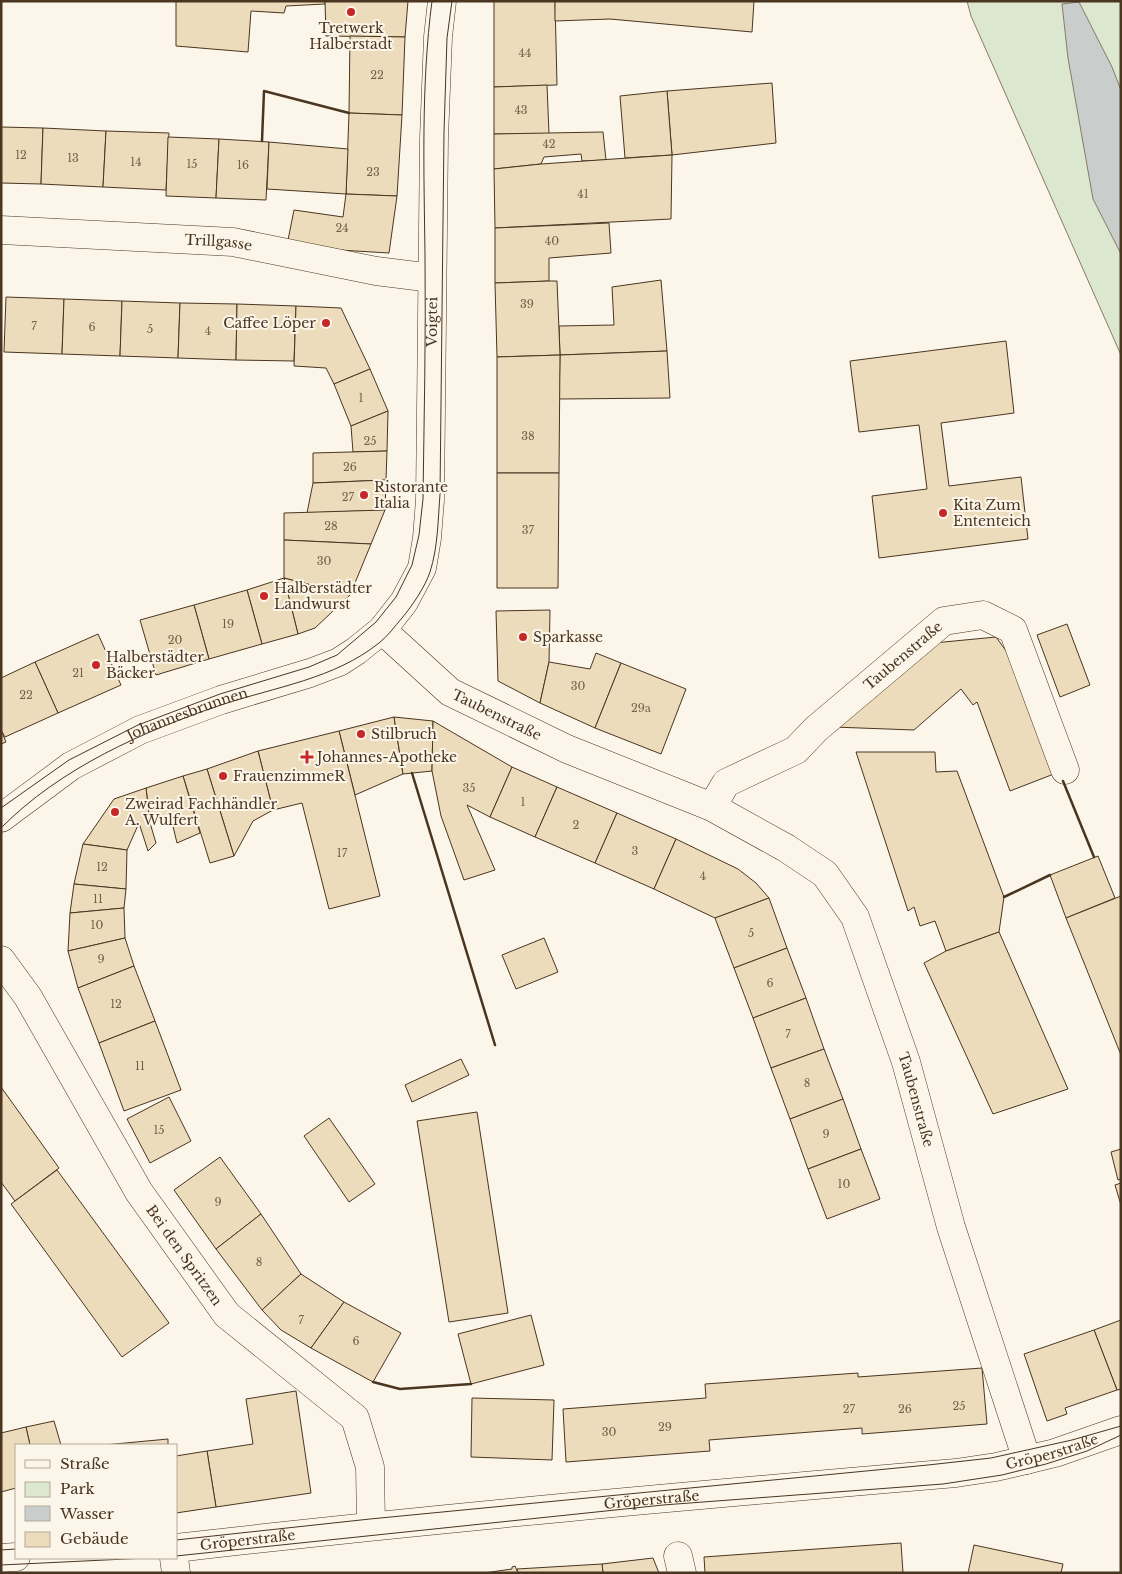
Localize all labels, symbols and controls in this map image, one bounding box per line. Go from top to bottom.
marker: Tretwerk Halberstadt [345,6,357,18]
place label: Tretwerk Halberstadt [309,19,393,53]
house number: 44 [519,46,531,60]
house number: 22 [370,68,384,82]
house number: 43 [514,103,528,117]
house number: 42 [542,137,556,151]
house number: 12 [15,148,27,162]
house number: 13 [67,151,79,165]
house number: 14 [130,155,142,169]
house number: 15 [186,157,198,171]
house number: 16 [237,158,249,172]
house number: 23 [366,165,380,179]
house number: 41 [577,187,589,201]
house number: 24 [335,221,349,235]
street label: Trillgasse [184,231,254,255]
house number: 40 [545,234,559,248]
street label: Voigtei [423,296,441,348]
house number: 39 [520,297,534,311]
place label: Caffee Löper [223,314,316,332]
marker: Caffee Löper [320,317,332,329]
house number: 7 [31,319,37,333]
house number: 6 [88,320,96,334]
house number: 5 [147,322,153,336]
house number: 4 [205,324,211,338]
house number: 1 [359,391,364,405]
house number: 38 [521,429,535,443]
house number: 25 [363,434,377,448]
house number: 26 [343,460,357,474]
place label: Ristorante Italia [374,478,448,512]
marker: Ristorante Italia [358,489,370,501]
house number: 27 [342,490,355,504]
place label: Kita Zum Ententeich [953,496,1031,530]
marker: Kita Zum Ententeich [937,507,949,519]
house number: 28 [324,519,338,533]
house number: 37 [522,523,535,537]
house number: 30 [317,554,331,568]
place label: Halberstädter Landwurst [274,579,372,613]
marker: Halberstädter Landwurst [258,590,270,602]
house number: 19 [222,617,234,631]
street label: Taubenstraße [860,617,946,694]
place label: Sparkasse [533,628,603,646]
marker: Sparkasse [517,631,529,643]
house number: 20 [168,633,182,647]
place label: Halberstädter Bäcker [106,648,204,682]
marker: Halberstädter Bäcker [90,659,102,671]
house number: 21 [72,666,84,680]
house number: 30 [571,679,585,693]
street label: Johannesbrunnen [122,683,250,745]
street label: Taubenstraße [449,685,544,744]
house number: 22 [19,688,33,702]
house number: 29a [631,701,652,715]
place label: Stilbruch [371,725,437,743]
marker: Stilbruch [355,728,367,740]
place label: Johannes-Apotheke [315,748,457,766]
marker: Johannes-Apotheke [301,751,313,763]
place label: FrauenzimmeR [233,767,346,785]
marker: FrauenzimmeR [217,770,229,782]
house number: 35 [462,781,476,795]
place label: Zweirad Fachhändler A. Wulfert [124,795,277,829]
house number: 1 [521,795,526,809]
marker: Zweirad Fachhändler A. Wulfert [109,806,121,818]
house number: 2 [573,818,580,832]
house number: 3 [632,844,639,858]
house number: 17 [337,846,348,860]
house number: 12 [96,860,108,874]
house number: 4 [700,869,706,883]
house number: 11 [93,892,103,906]
house number: 10 [91,918,104,932]
house number: 5 [748,926,754,940]
house number: 9 [97,952,105,966]
house number: 6 [766,976,774,990]
house number: 12 [110,997,122,1011]
house number: 7 [785,1027,791,1041]
street label: Taubenstraße [894,1050,938,1149]
house number: 11 [135,1059,145,1073]
house number: 8 [804,1076,810,1090]
house number: 15 [153,1123,165,1137]
house number: 9 [822,1127,830,1141]
house number: 10 [838,1177,851,1191]
house number: 9 [214,1195,222,1209]
street label: Bei den Spritzen [142,1201,227,1309]
house number: 8 [256,1255,262,1269]
house number: 7 [298,1313,304,1327]
house number: 6 [352,1334,360,1348]
house number: 25 [952,1399,966,1413]
house number: 27 [843,1402,856,1416]
house number: 26 [898,1402,912,1416]
house number: 29 [658,1420,672,1434]
house number: 30 [602,1425,616,1439]
street label: Gröperstraße [1004,1430,1101,1473]
legend [15,1444,178,1559]
text: Straße [60,1454,110,1473]
text: Park [60,1479,96,1498]
street label: Gröperstraße [603,1486,700,1513]
text: Wasser [59,1504,115,1523]
street label: Gröperstraße [199,1526,296,1554]
text: Gebäude [60,1529,129,1548]

